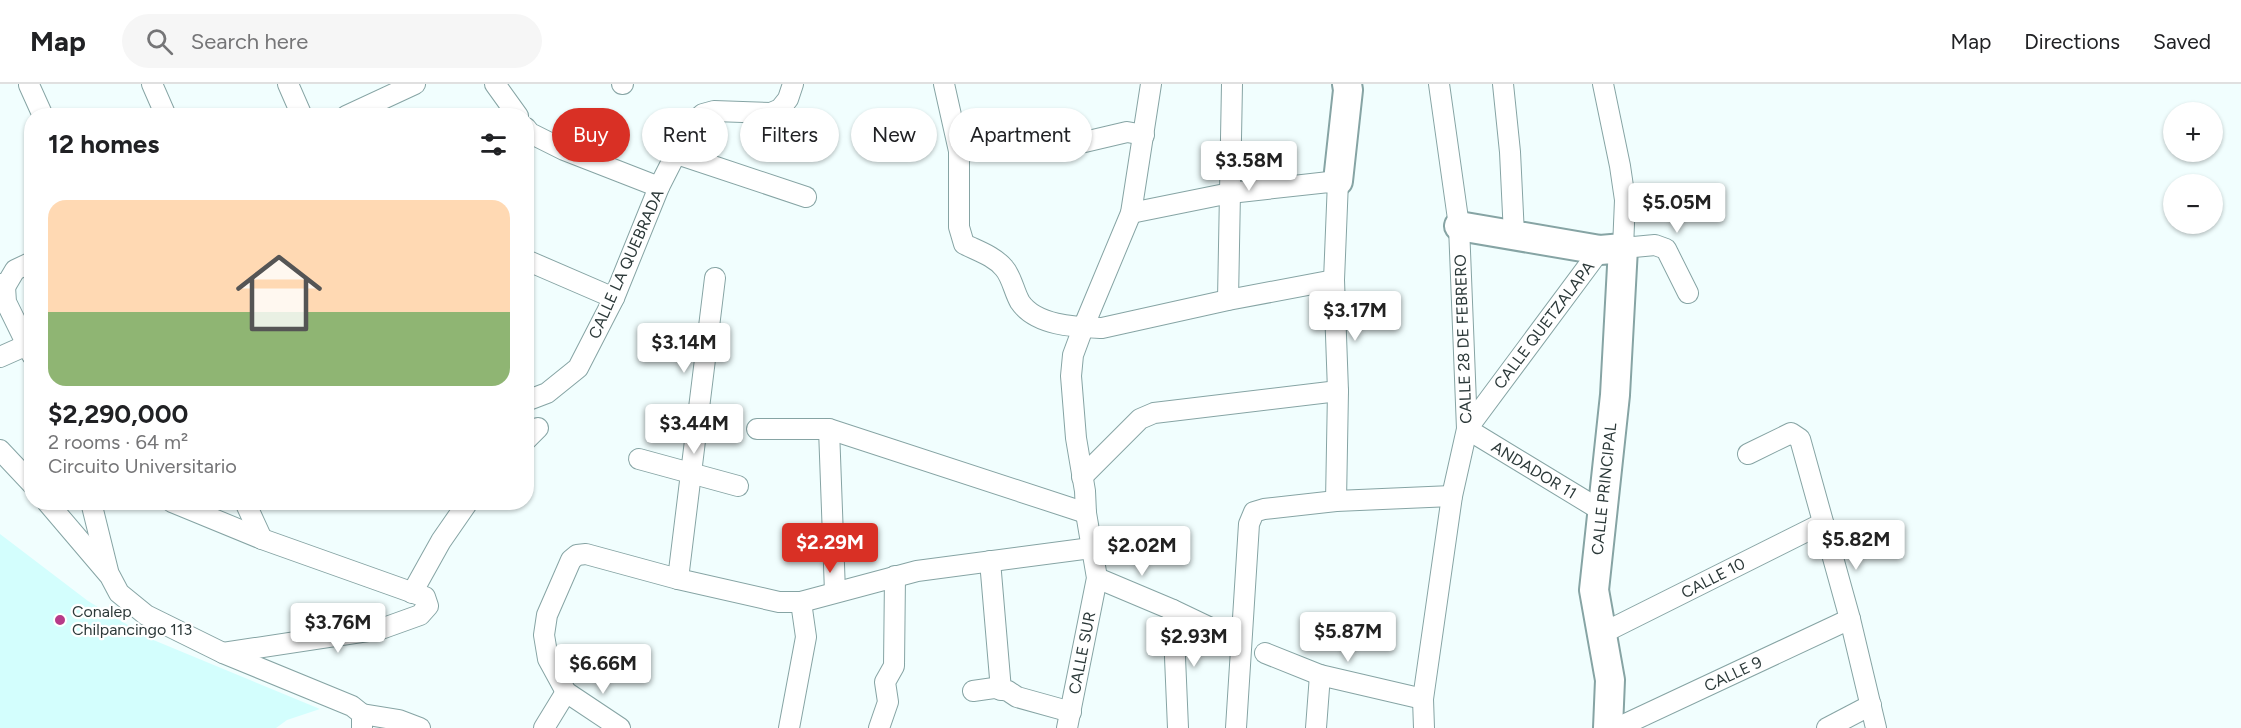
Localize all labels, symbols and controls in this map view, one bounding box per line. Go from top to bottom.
search box [122,14,542,68]
text: Map [30,24,86,58]
icon: search [143,25,176,58]
text: Search here [191,28,308,55]
text: Map [1950,29,1991,54]
text: Directions [2024,29,2120,54]
text: Saved [2153,29,2211,54]
map controls [2163,102,2223,234]
button: + [2163,102,2223,162]
chip: Buy [552,108,630,162]
chip: Rent [642,108,728,162]
chip: Filters [740,108,839,162]
chip: New [851,108,937,162]
chip: Apartment [949,108,1092,162]
text: 12 homes [48,128,159,160]
icon: filters [477,128,510,161]
pin: $3.58M [1200,141,1298,192]
text: $3.58M [1215,148,1283,172]
button: − [2163,174,2223,234]
pin: $5.05M [1628,183,1726,234]
street label: CALLE LA QUEBRADA [585,186,668,342]
text: $5.05M [1642,190,1712,214]
icon: home [225,239,333,347]
street label: CALLE 28 DE FEBRERO [1451,254,1475,424]
street label: CALLE QUETZALAPA [1490,257,1598,393]
pin: $3.17M [1306,291,1404,342]
text: $3.17M [1323,298,1387,322]
pin: $3.14M [635,323,733,374]
text: $3.14M [651,330,717,354]
text: $2,290,000 [48,398,188,430]
pin: $3.44M [645,404,743,455]
text: $3.44M [659,411,729,435]
street label: CALLE PRINCIPAL [1588,421,1620,556]
text: 2 rooms · 64 m² [48,430,188,454]
street label: ANDADOR 11 [1488,437,1580,503]
text: Circuito Universitario [48,454,237,478]
pin: $5.82M [1807,520,1905,571]
pin: $2.29M [781,523,879,574]
pin: $2.02M [1093,526,1191,577]
text: $5.82M [1822,527,1890,551]
text: $2.29M [796,530,864,554]
text: $2.02M [1107,533,1177,557]
street label: CALLE 10 [1678,554,1748,602]
place label: Conalep Chilpancingo 113 [72,602,192,639]
pin: $3.76M [289,603,387,654]
text: $3.76M [304,610,372,634]
street label: CALLE SUR [1065,610,1099,696]
pin: $5.87M [1299,612,1397,663]
marker: Conalep Chilpancingo 113 [53,613,67,627]
pin: $2.93M [1145,617,1243,668]
text: $5.87M [1314,619,1382,643]
text: $2.93M [1160,624,1228,648]
pin: $6.66M [554,644,652,695]
text: $6.66M [569,651,637,675]
street label: CALLE 9 [1701,652,1765,696]

